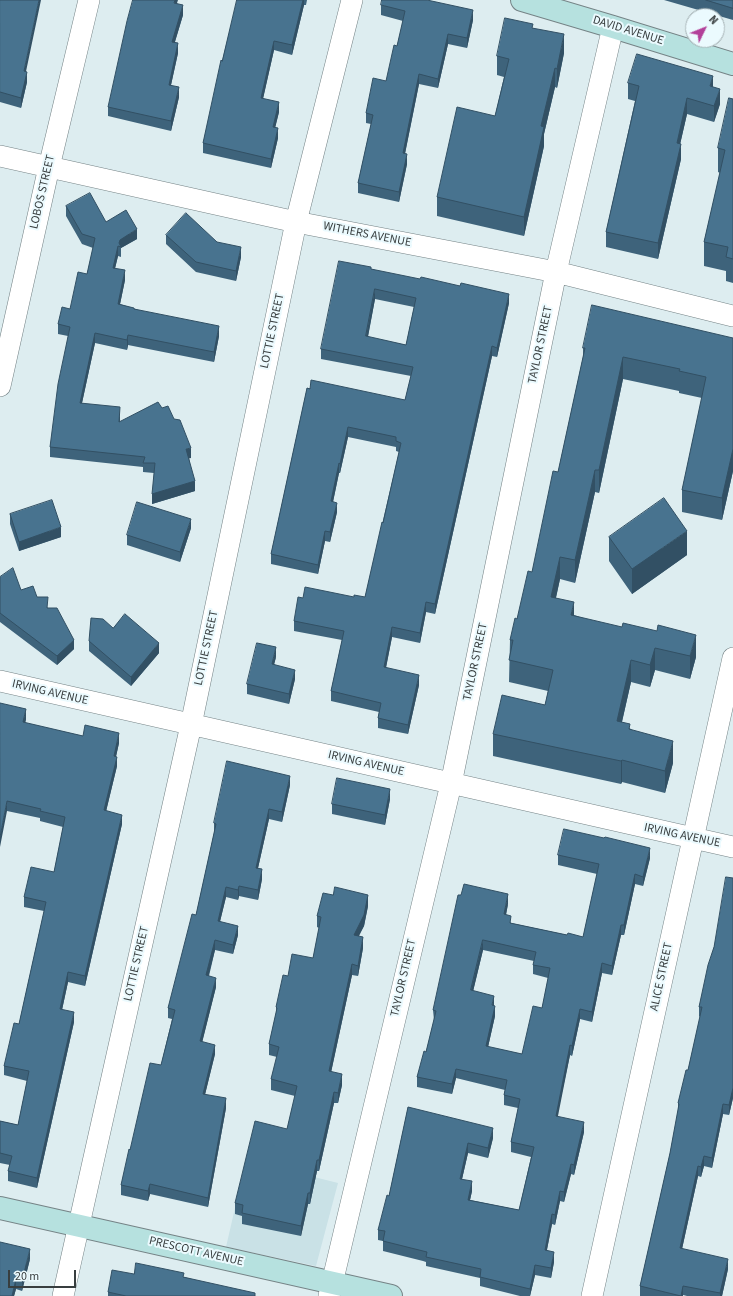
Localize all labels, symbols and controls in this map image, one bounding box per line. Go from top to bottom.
north arrow [685,8,725,48]
text: N [705,12,721,28]
street label: DAVID AVENUE [591,13,665,49]
street label: LOBOS STREET [27,153,59,231]
street label: WITHERS AVENUE [322,219,412,251]
street label: LOTTIE STREET [258,292,288,370]
street label: TAYLOR STREET [526,305,556,385]
street label: LOTTIE STREET [192,609,222,687]
street label: TAYLOR STREET [461,622,491,702]
street label: IRVING AVENUE [11,677,89,709]
street label: IRVING AVENUE [327,748,405,780]
street label: IRVING AVENUE [643,821,721,851]
street label: LOTTIE STREET [121,925,153,1003]
street label: TAYLOR STREET [388,938,420,1018]
street label: ALICE STREET [648,941,676,1013]
street label: PRESCOTT AVENUE [147,1234,245,1270]
scale bar [10,1262,78,1288]
text: 20 m [15,1268,39,1285]

